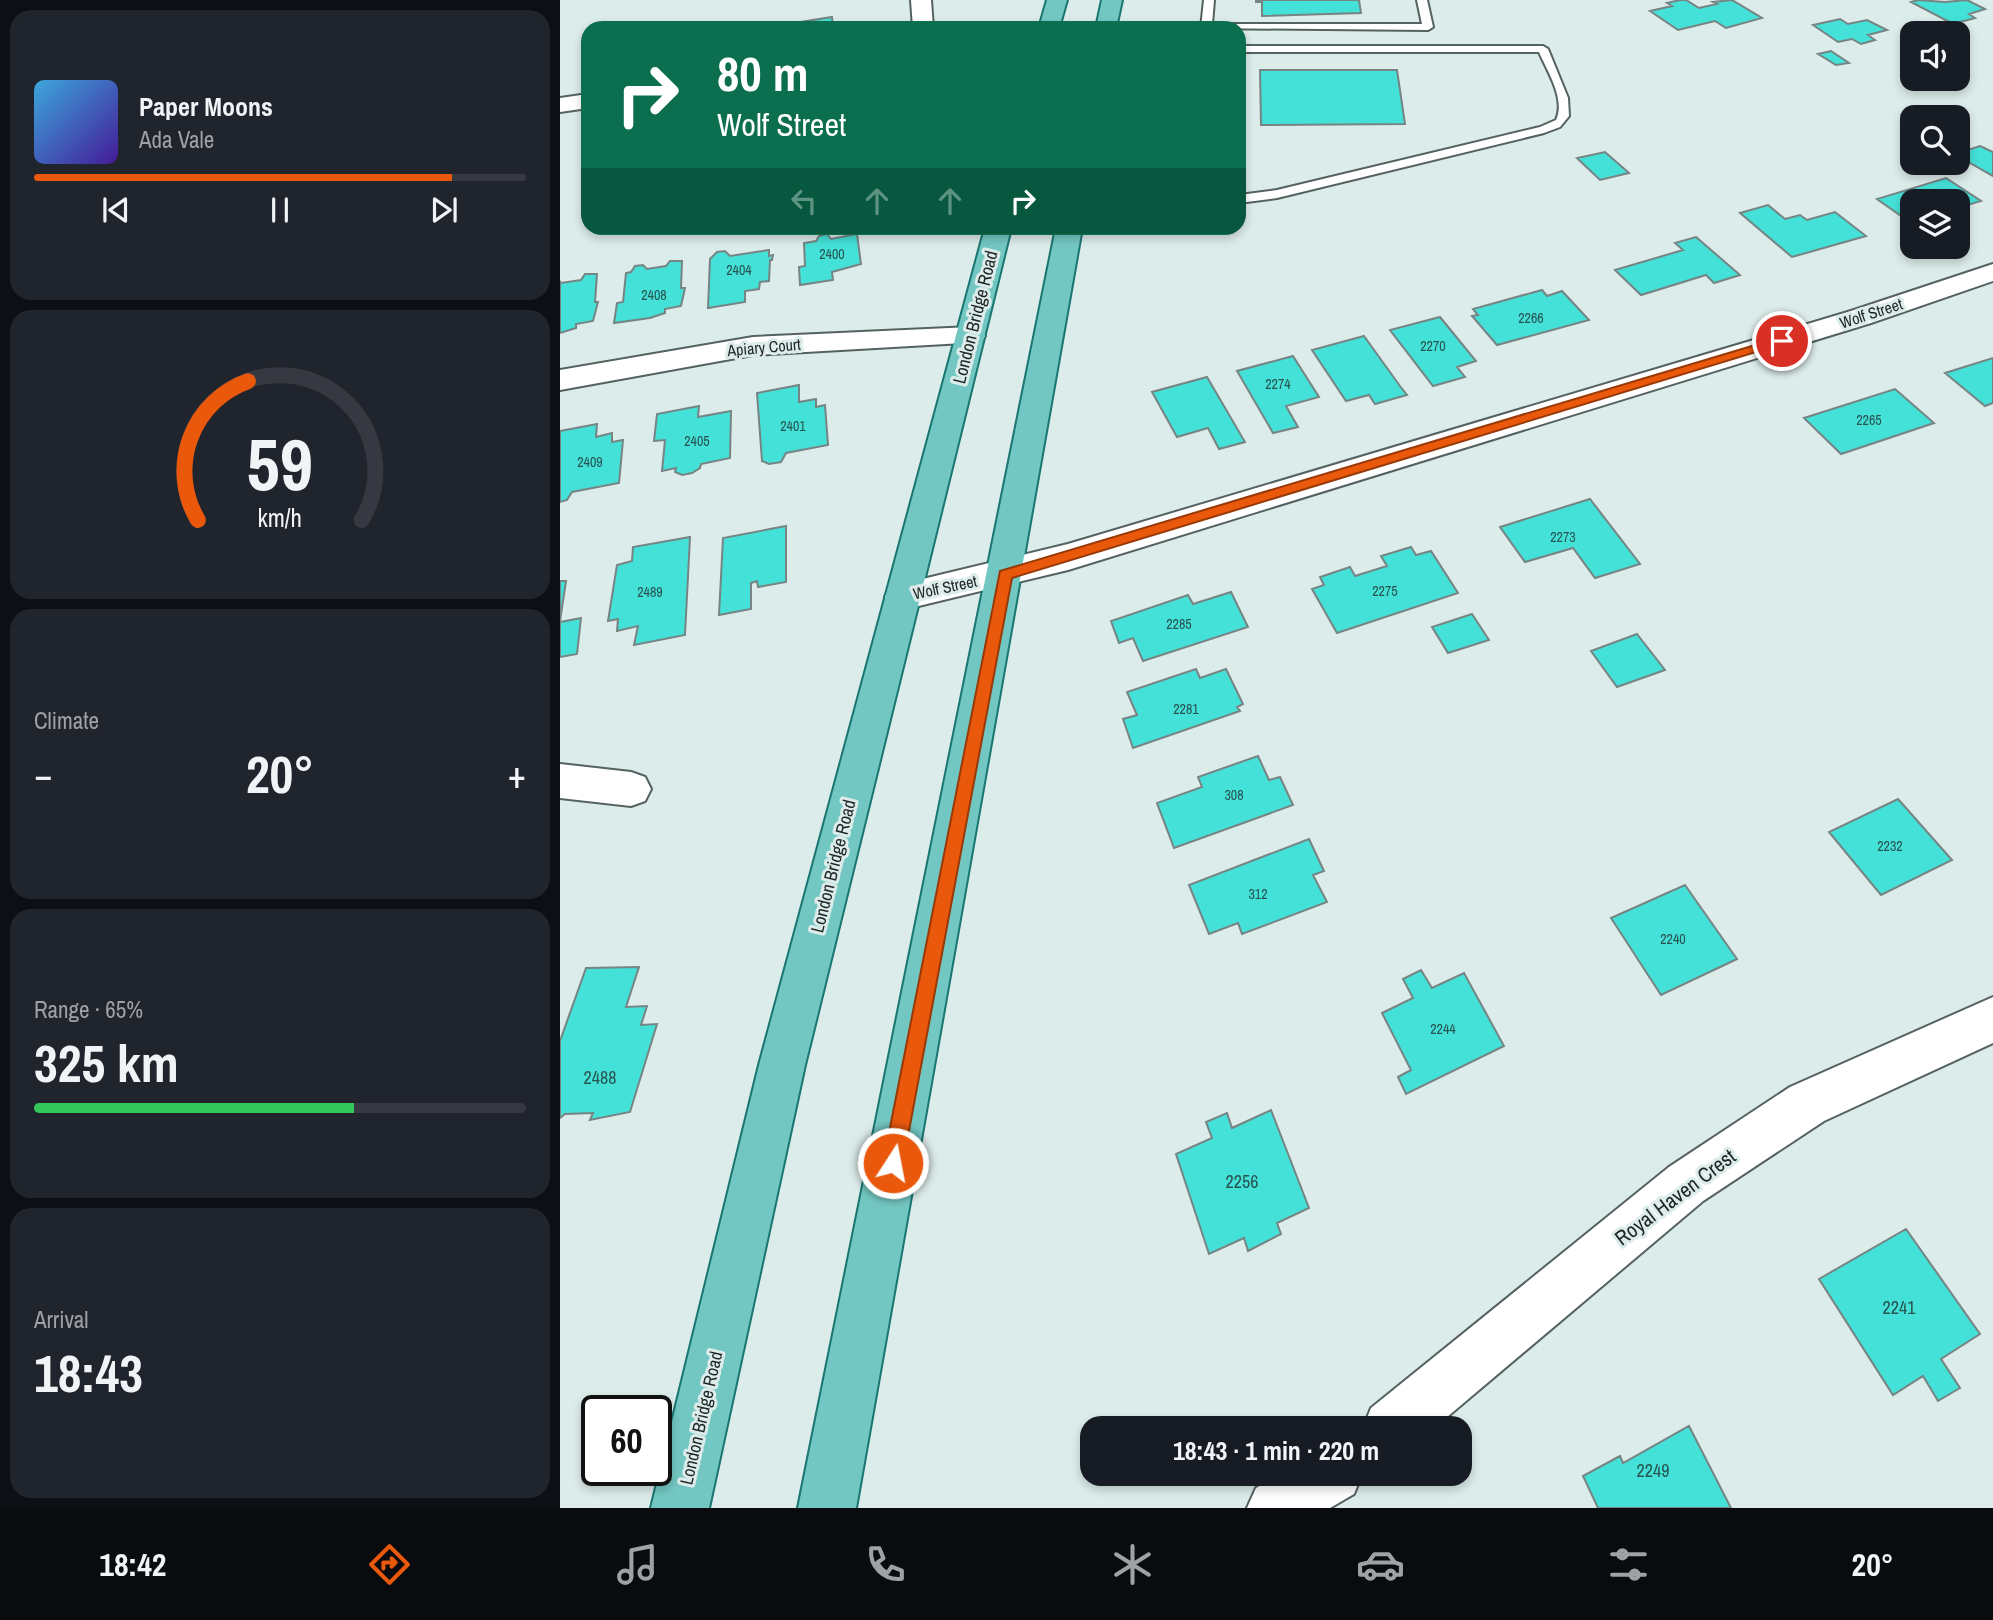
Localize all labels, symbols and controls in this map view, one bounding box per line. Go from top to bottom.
map controls [1900,21,1970,259]
button: sound [1900,21,1970,91]
text: 80 m [717,40,809,106]
icon: right [602,49,693,140]
text: Paper Moons [139,89,273,124]
text: Wolf Street [717,103,846,146]
button: search [1900,105,1970,175]
text: Ada Vale [139,124,214,155]
icon: left [785,182,823,220]
icon: ahead [858,182,896,220]
icon: ahead [931,182,969,220]
icon: right [1004,182,1042,220]
button: layers [1900,189,1970,259]
icon: previous [97,191,135,229]
icon: pause [261,191,299,229]
icon: next [425,191,463,229]
house number: 2400 [819,245,845,263]
street label: London Bridge Road [946,248,1004,386]
house number: 2404 [726,261,752,279]
house number: 2408 [641,286,667,304]
street label: Wolf Street [1837,292,1905,333]
house number: 2266 [1518,309,1544,327]
pin [1752,311,1812,371]
icon: arrive [1763,322,1801,360]
street label: Apiary Court [725,333,802,361]
house number: 2270 [1420,337,1446,355]
house number: 2274 [1265,375,1291,393]
house number: 2265 [1856,411,1882,429]
text: 59 [247,416,313,514]
house number: 2401 [780,417,806,435]
house number: 2405 [684,432,710,450]
house number: 2409 [577,453,603,471]
text: km/h [258,501,302,535]
house number: 2273 [1550,528,1576,546]
street label: Wolf Street [911,569,979,604]
house number: 2275 [1372,582,1398,600]
house number: 2489 [637,583,663,601]
house number: 2285 [1166,615,1192,633]
house number: 2281 [1173,700,1199,718]
text: Climate [34,705,99,736]
text: 20° [246,739,314,809]
text: − [34,749,52,800]
text: + [508,749,526,800]
house number: 308 [1224,786,1244,804]
street label: London Bridge Road [804,797,862,935]
house number: 2232 [1877,837,1903,855]
house number: 312 [1248,885,1268,903]
house number: 2240 [1660,930,1686,948]
text: Range · 65% [34,994,143,1025]
house number: 2244 [1430,1020,1456,1038]
text: 325 km [34,1028,179,1098]
house number: 2488 [584,1065,616,1090]
position arrow [856,1126,930,1200]
street label: Royal Haven Crest [1609,1142,1742,1252]
house number: 2256 [1226,1169,1258,1194]
house number: 2241 [1883,1295,1916,1320]
text: Arrival [34,1304,89,1335]
text: 18:43 [34,1338,143,1408]
street label: London Bridge Road [673,1349,729,1487]
speed limit sign: 60 [581,1395,672,1486]
text: 18:43 · 1 min · 220 m [1173,1433,1379,1468]
house number: 2249 [1637,1458,1669,1483]
icon: directions [365,1540,414,1589]
icon: music [613,1540,662,1589]
icon: phone [861,1540,910,1589]
icon: climate [1108,1540,1157,1589]
icon: car [1356,1540,1405,1589]
icon: filters [1604,1540,1653,1589]
text: 18:42 [99,1543,166,1586]
text: 20° [1852,1543,1894,1586]

